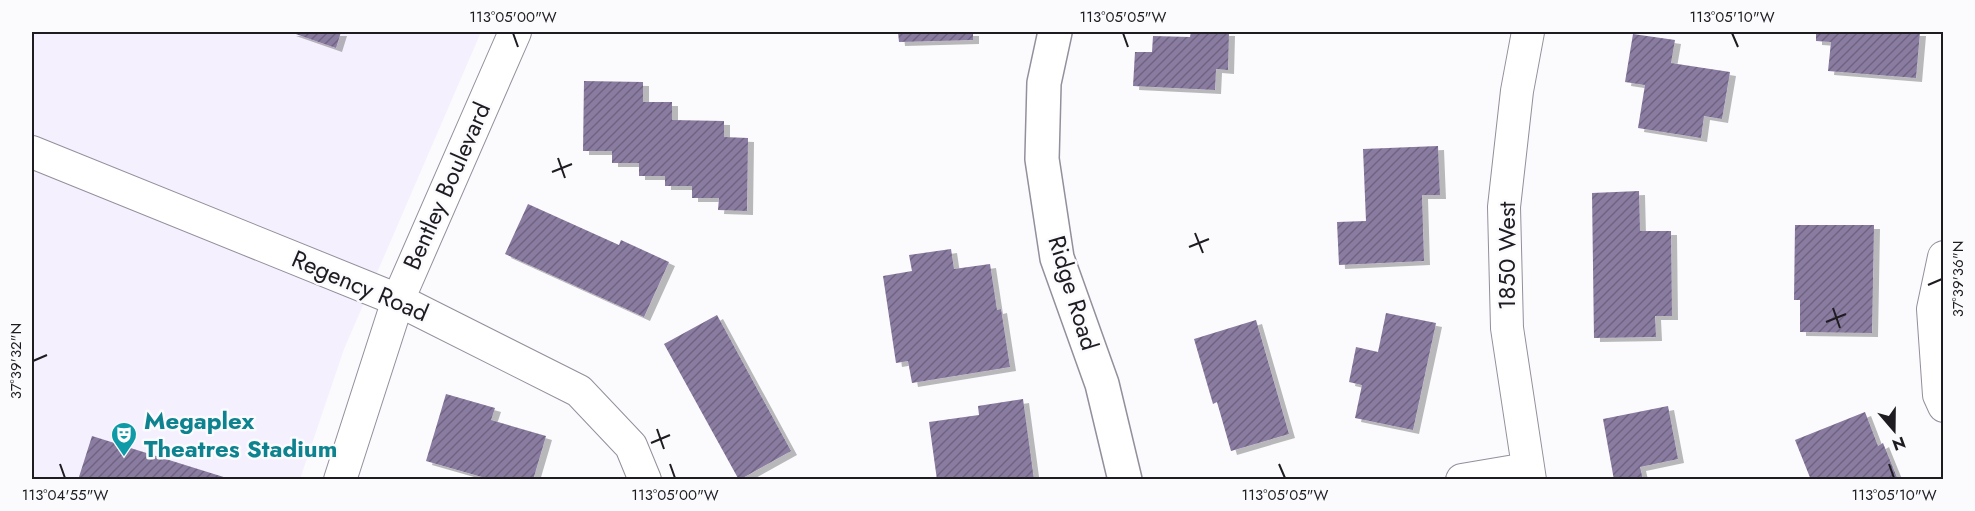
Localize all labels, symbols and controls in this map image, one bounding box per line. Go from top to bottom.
text: 113°05'00"W [469,6,557,28]
text: 113°05'05"W [1080,6,1167,28]
text: 113°05'10"W [1689,6,1775,28]
street label: Bentley Boulevard [394,96,499,275]
street label: 1850 West [1489,201,1524,310]
street label: Ridge Road [1039,231,1108,355]
street label: Regency Road [286,241,434,330]
text: 37°39'36"N [1947,241,1969,317]
text: 37°39'32"N [5,323,27,399]
north arrow [1864,400,1924,460]
place label: Megaplex Theatres Stadium [144,403,337,466]
theatre icon: Megaplex Theatres Stadium [109,420,139,458]
text: N [1889,431,1909,457]
text: 113°04'55"W [22,484,108,506]
text: 113°05'00"W [631,484,719,506]
text: 113°05'05"W [1242,484,1329,506]
text: 113°05'10"W [1851,484,1937,506]

